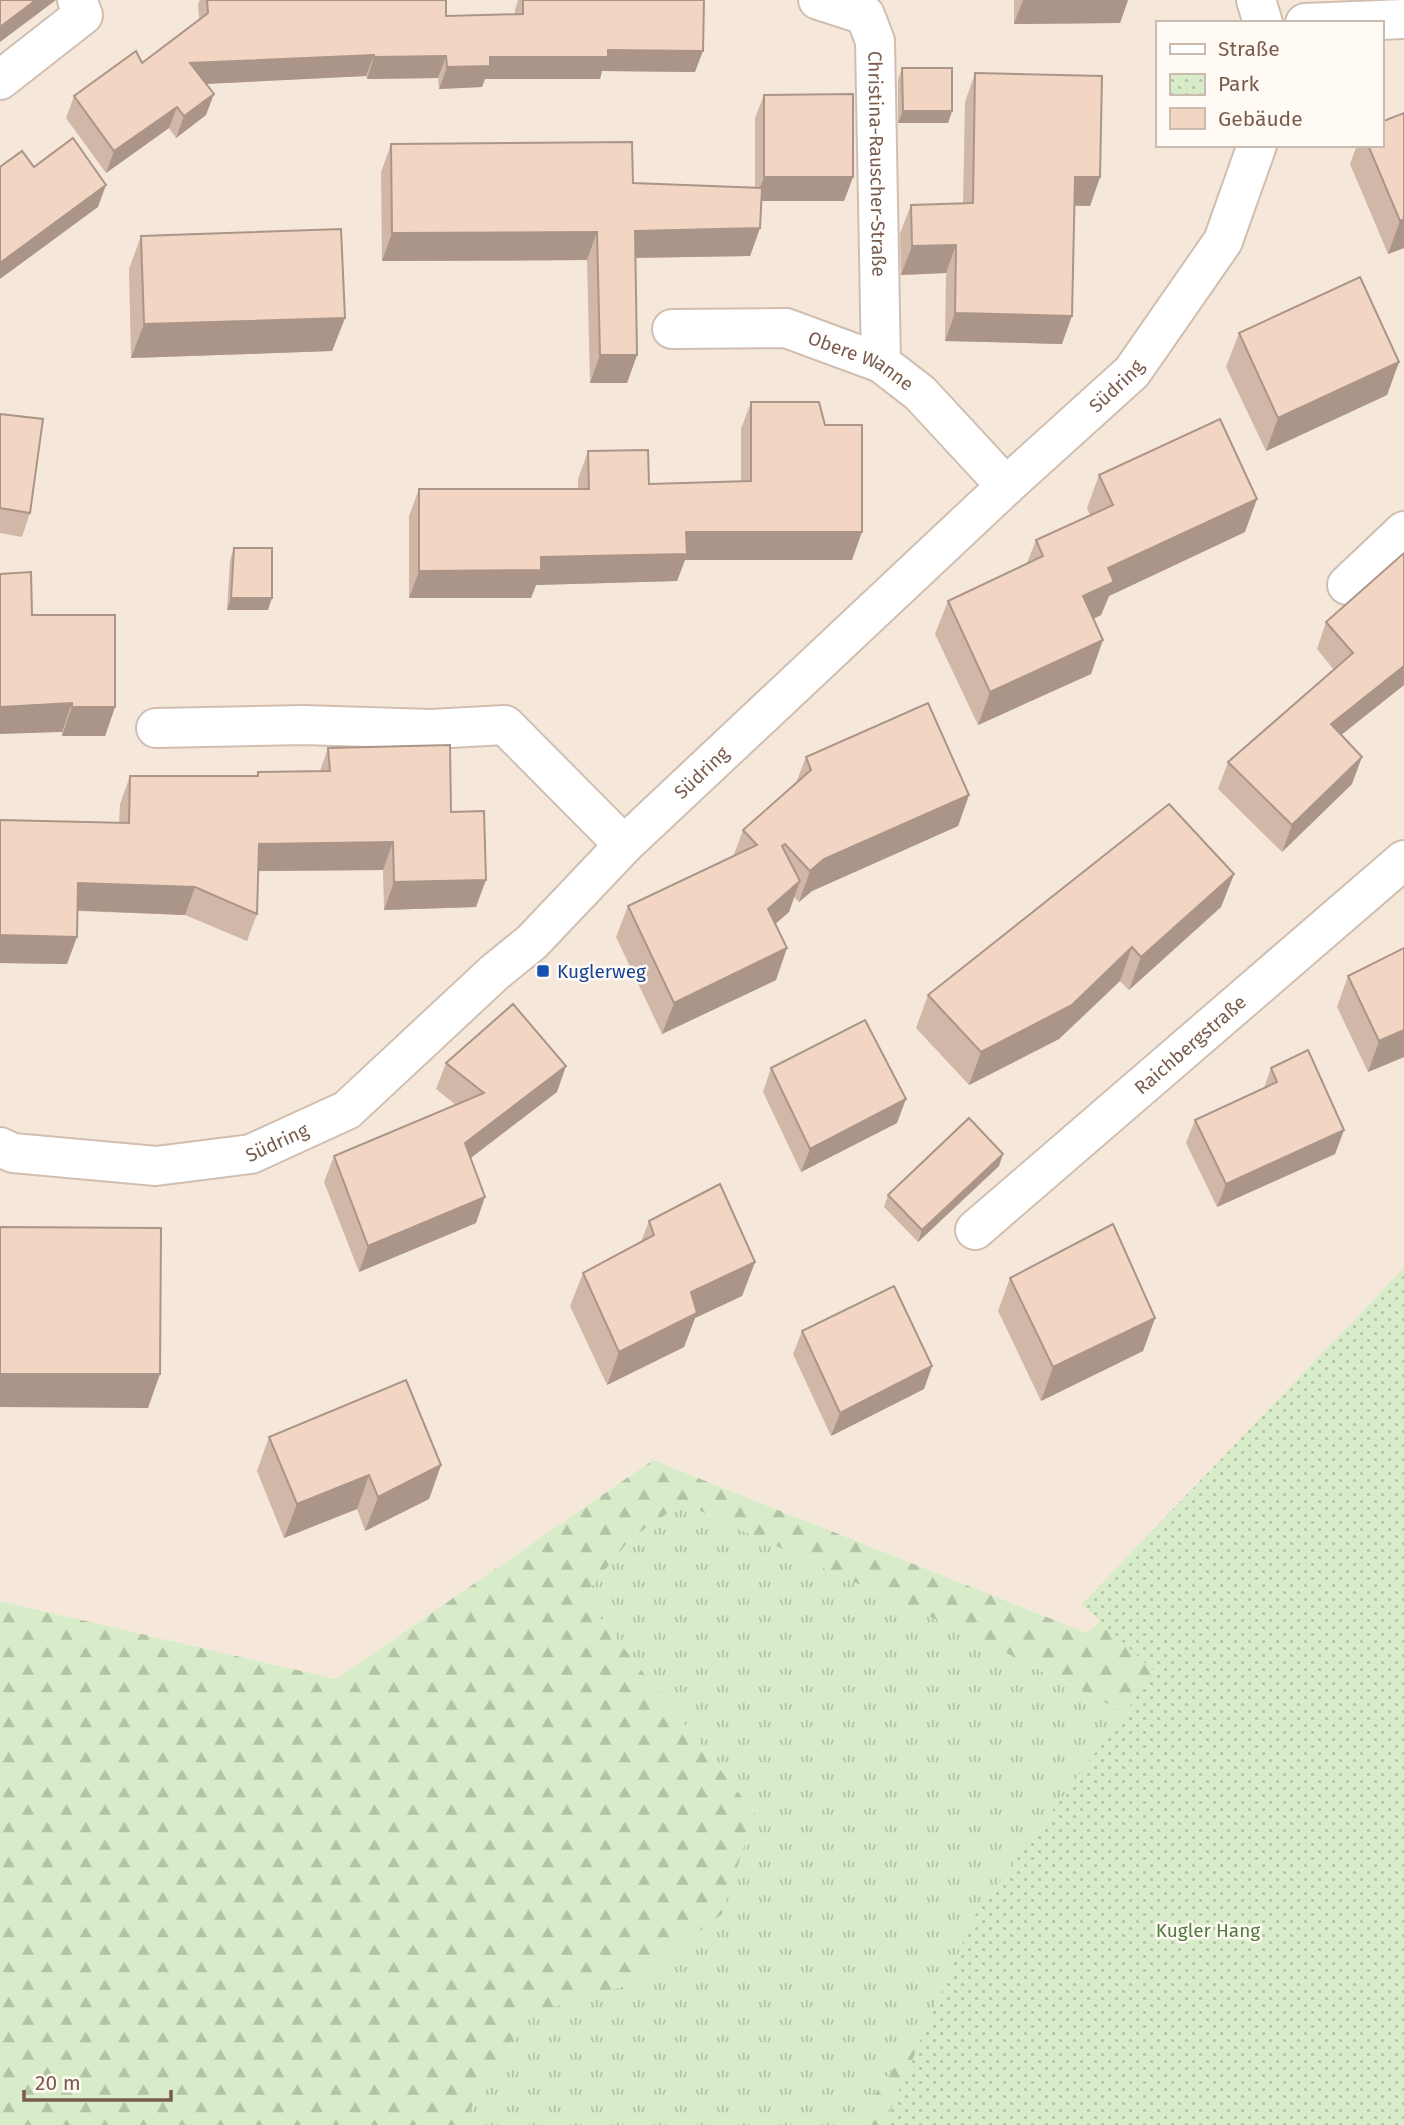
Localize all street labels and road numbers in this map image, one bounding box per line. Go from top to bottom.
street label: Christina-Rauscher-Straße [864,51,891,277]
street label: Obere Wanne [805,326,918,395]
street label: Südring [1084,355,1148,417]
street label: Südring [669,741,733,804]
street label: Raichbergstraße [1130,990,1251,1099]
street label: Südring [242,1118,312,1167]

